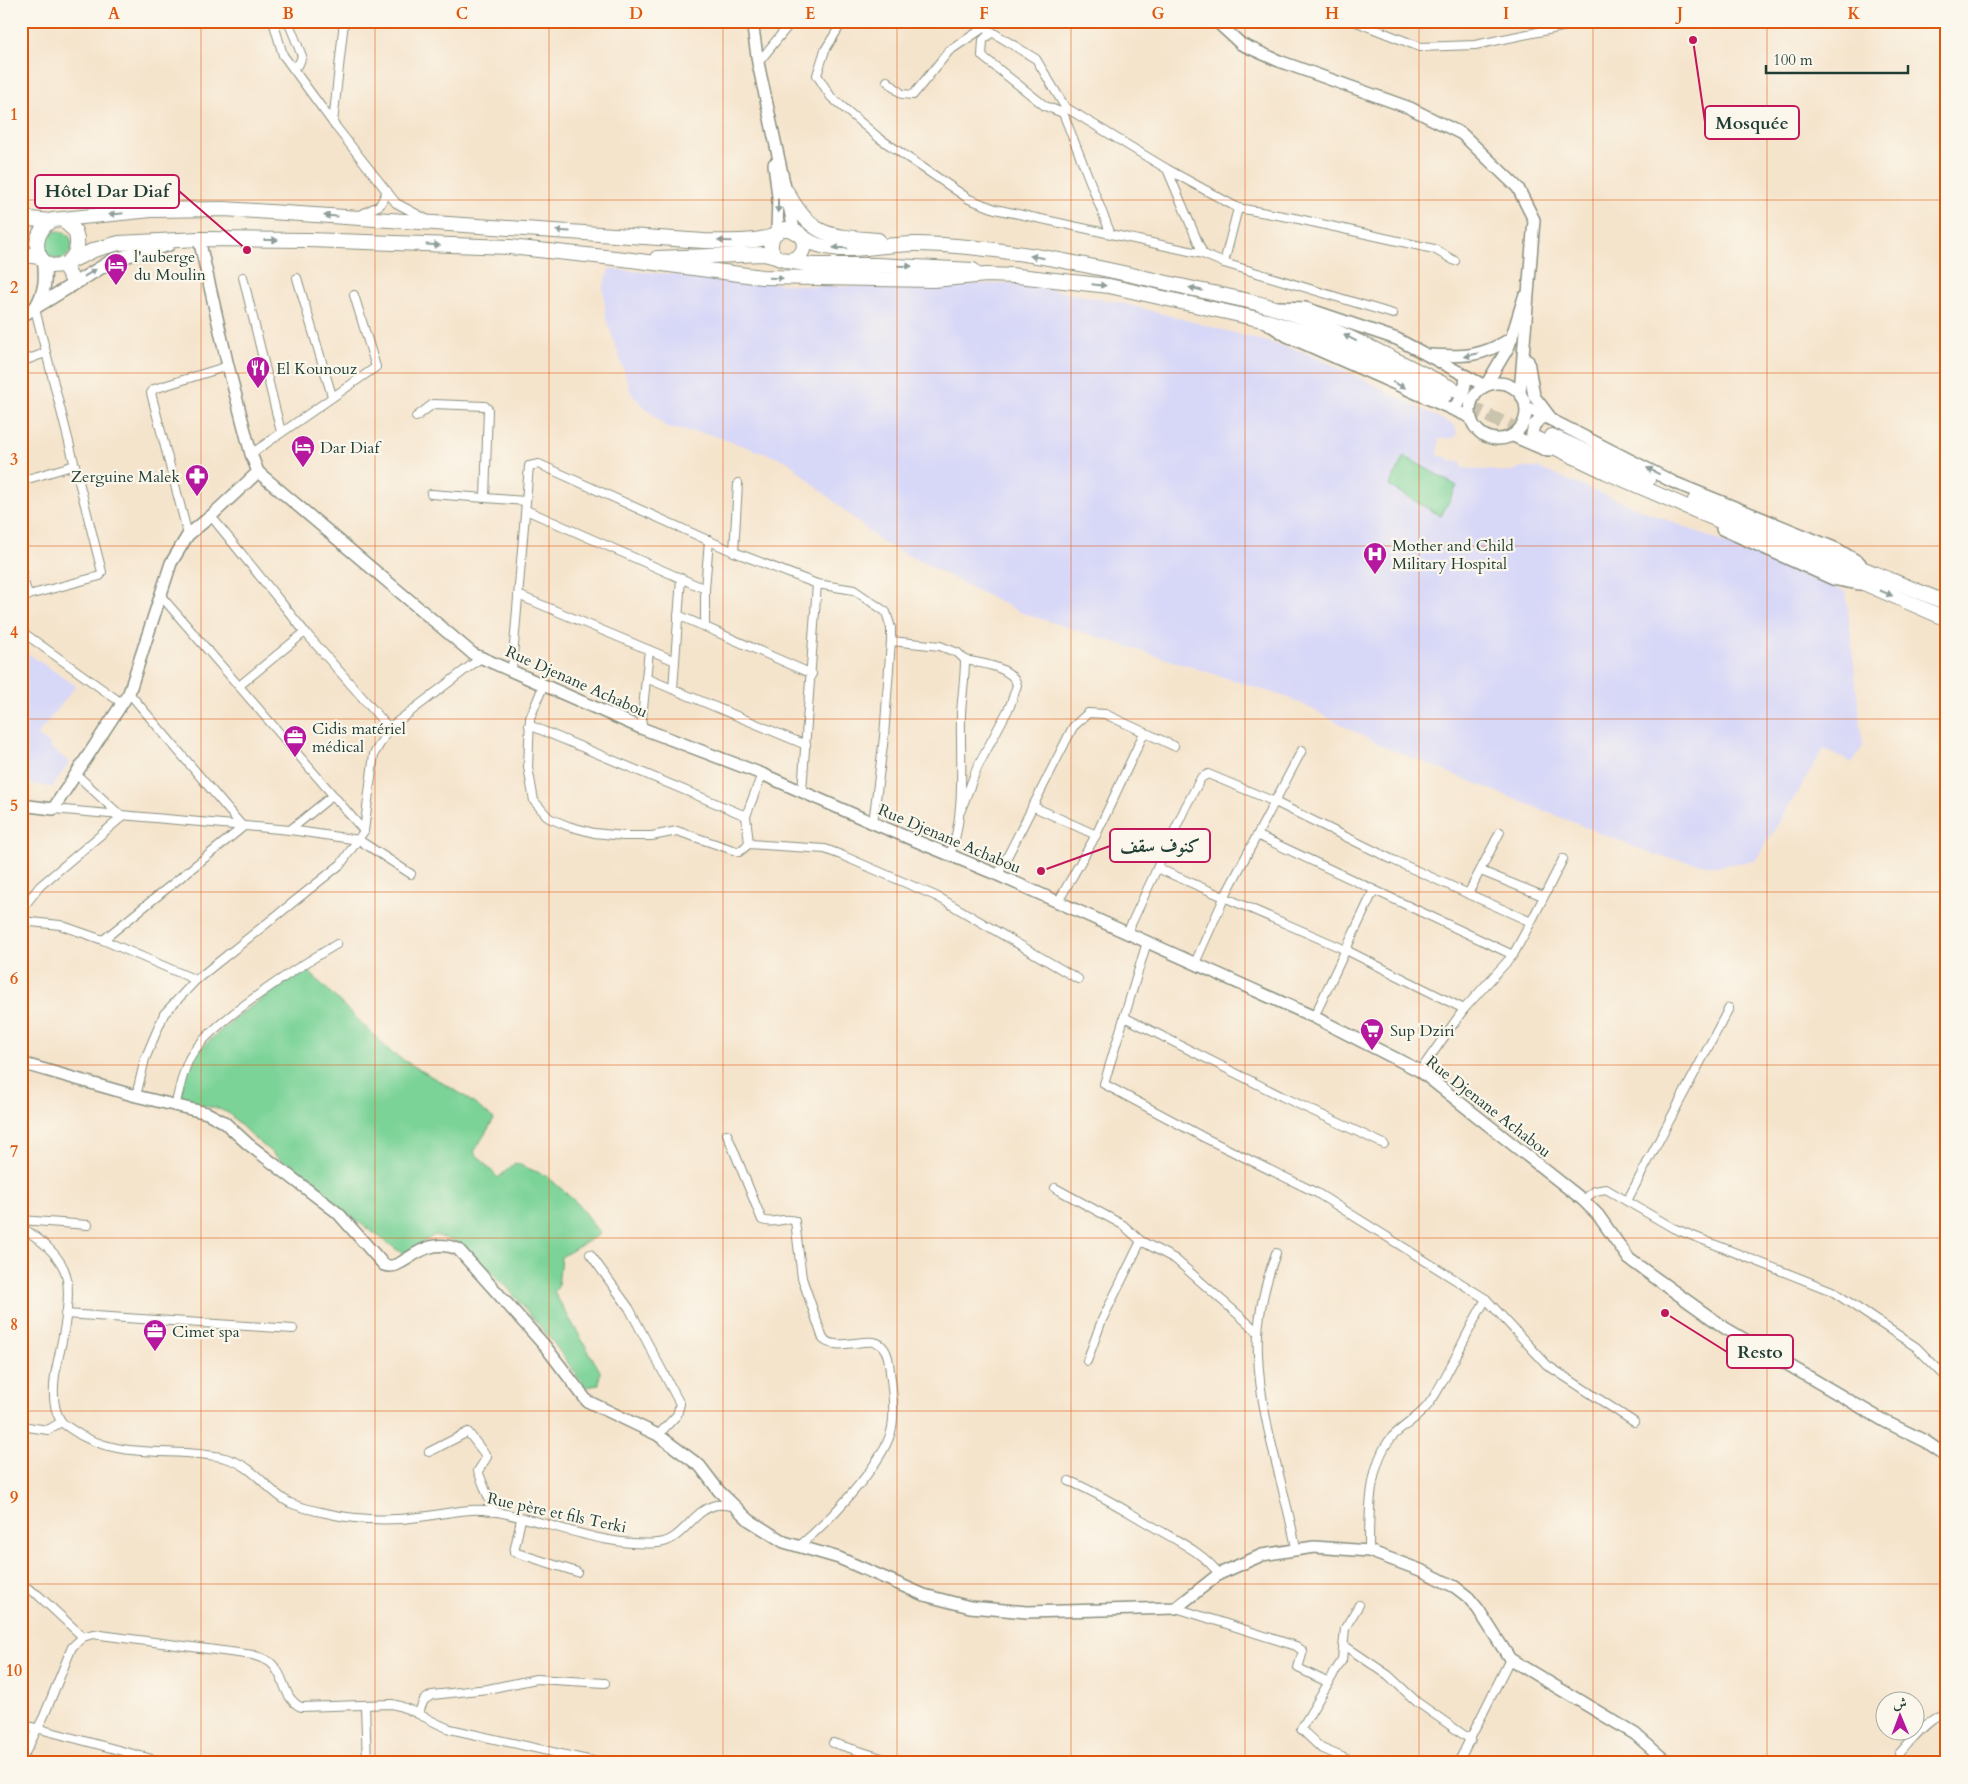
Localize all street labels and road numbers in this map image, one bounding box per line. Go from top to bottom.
street label: Rue Djenane Achabou [502,641,651,723]
street label: Rue Djenane Achabou [875,799,1025,879]
street label: Rue Djenane Achabou [1421,1051,1556,1163]
street label: Rue père et fils Terki [485,1487,629,1539]

